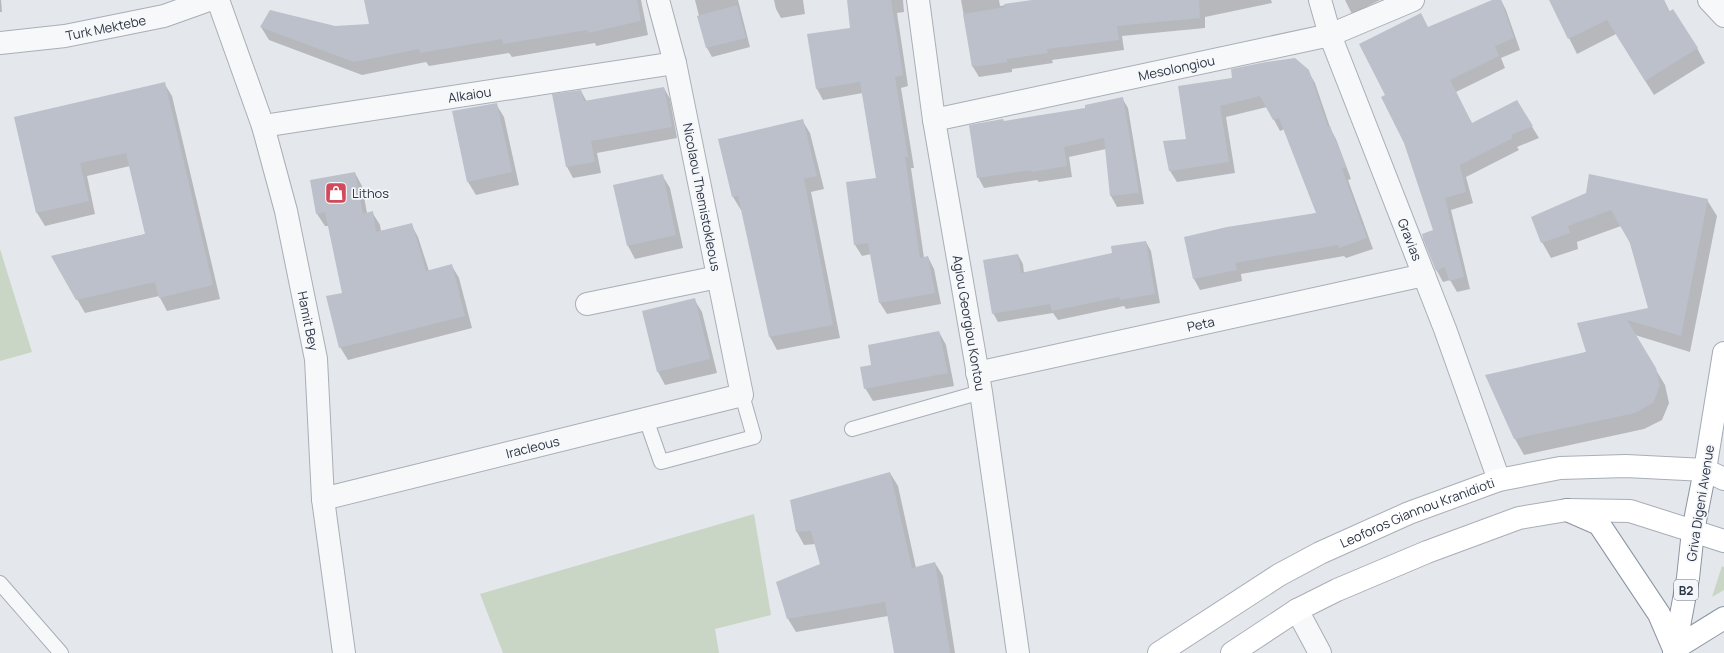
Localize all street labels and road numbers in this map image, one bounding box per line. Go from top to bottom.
street label: Turk Mektebe [64,11,148,45]
street label: Mesolongiou [1137,51,1216,85]
street label: Alkaiou [447,82,492,107]
street label: Nicolaou Themistokleous [679,121,725,273]
street label: Gravias [1394,216,1427,264]
street label: Agiou Georgiou Kontou [948,254,990,392]
street label: Hamit Bey [293,290,323,352]
street label: Peta [1185,312,1216,336]
street label: Iracleous [504,432,561,462]
street label: Griva Digeni Avenue [1682,443,1718,563]
street label: Leoforos Giannou Kranidioti [1337,473,1497,552]
road number: B2 [1674,580,1698,600]

